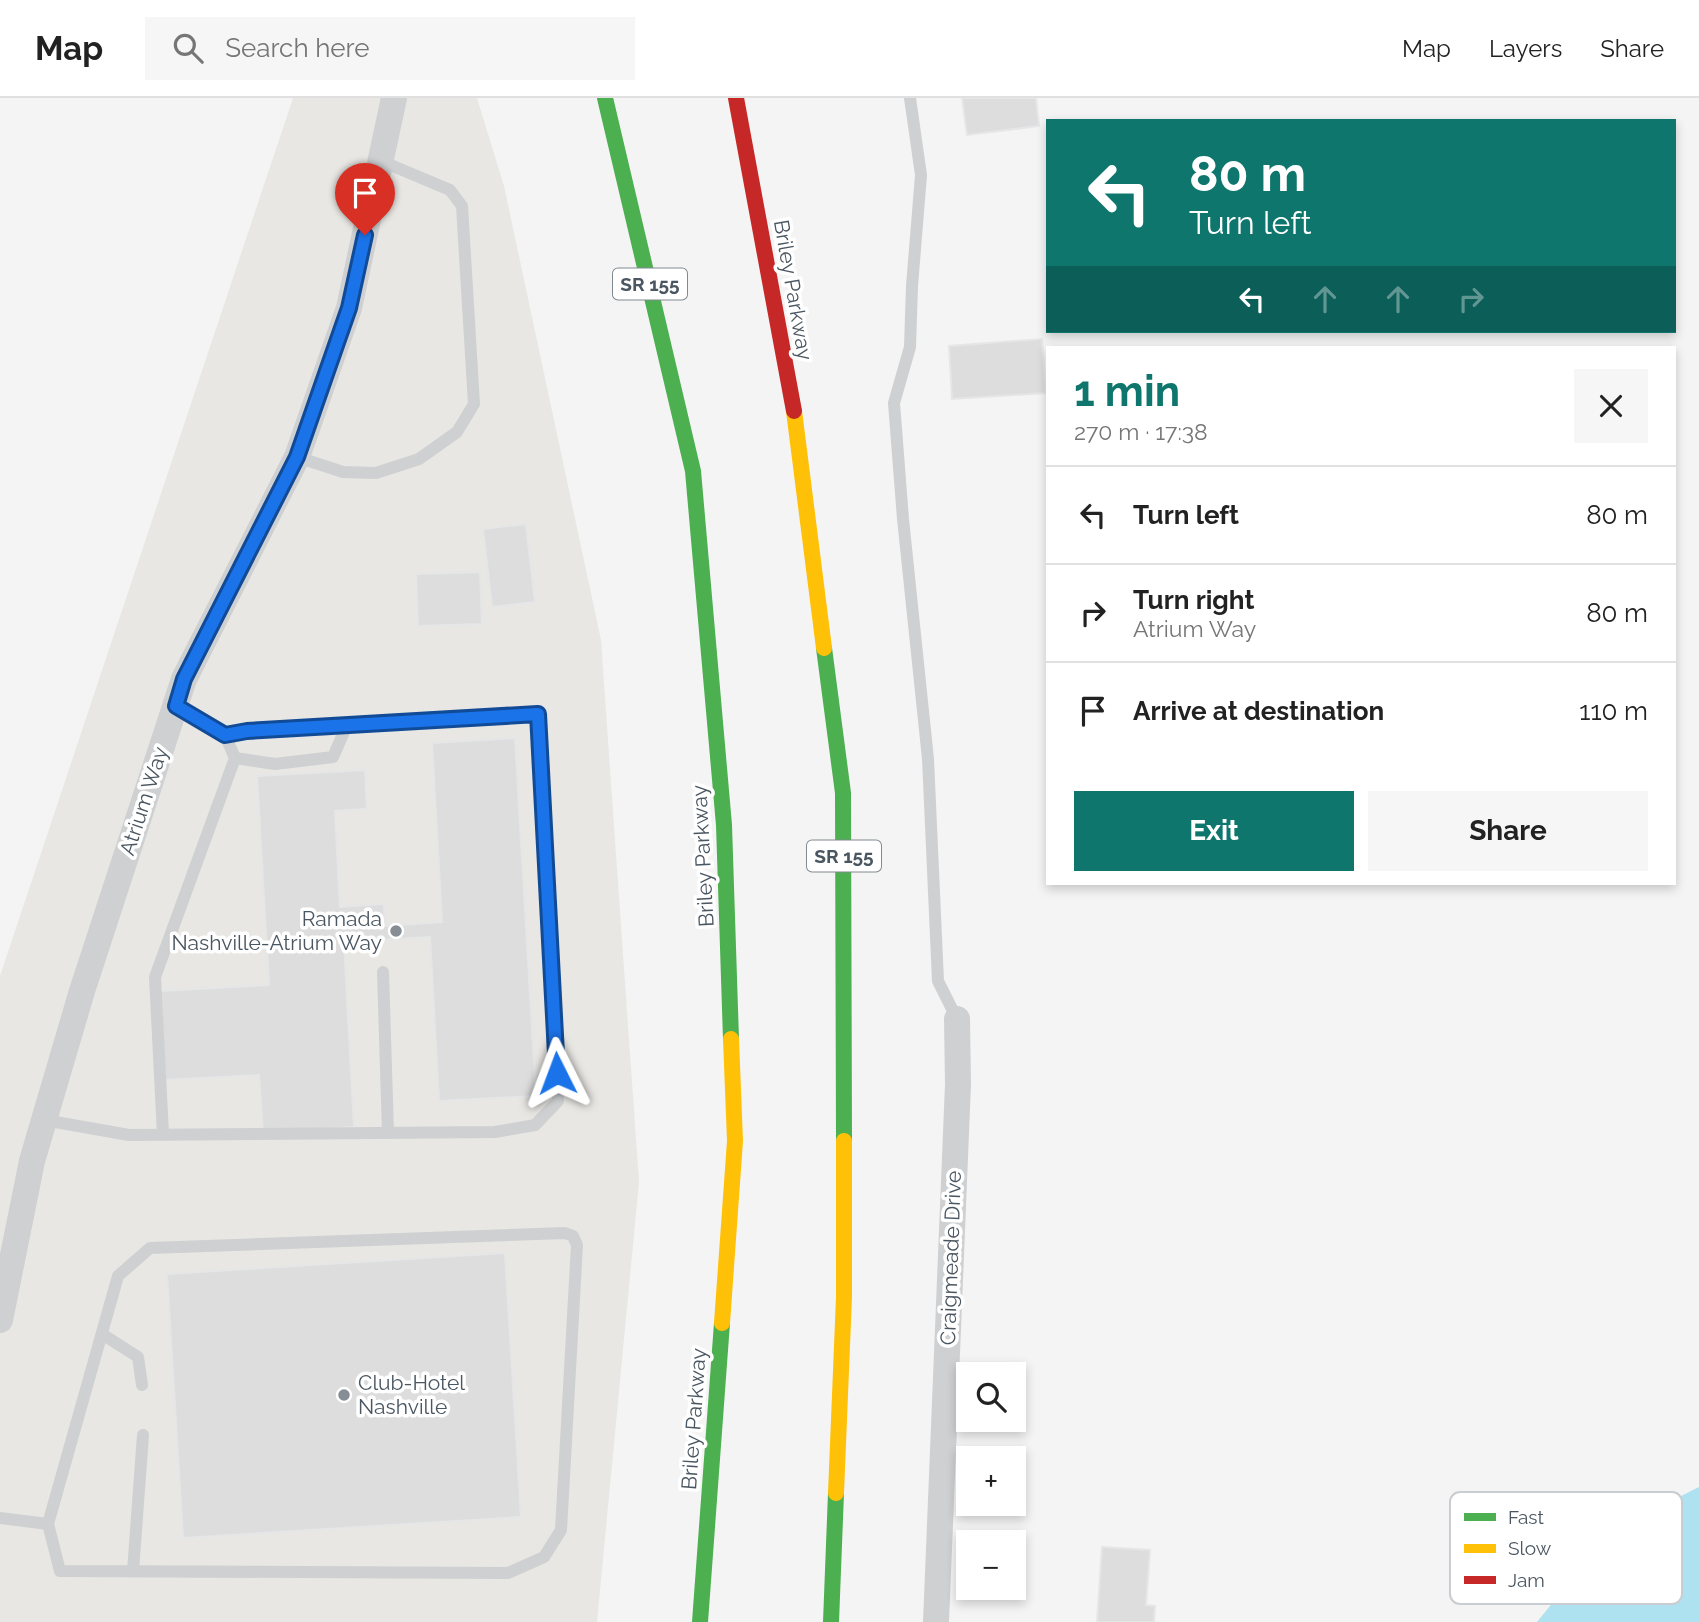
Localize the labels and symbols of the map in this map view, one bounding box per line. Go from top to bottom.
pin [335,163,395,235]
street label: Briley Parkway [769,218,818,362]
road number: SR 155 [613,268,687,300]
street label: Atrium Way [114,743,173,858]
street label: Briley Parkway [686,784,719,928]
road number: SR 155 [807,841,881,872]
place label: Ramada Nashville-Atrium Way [172,906,382,955]
marker: Ramada Nashville-Atrium Way [388,923,404,939]
position arrow [520,1036,594,1110]
street label: Craigmeade Drive [935,1170,966,1346]
street label: Briley Parkway [676,1347,711,1491]
place label: Club-Hotel Nashville [358,1370,465,1419]
marker: Club-Hotel Nashville [336,1387,352,1403]
legend [1450,1492,1682,1604]
text: Fast [1508,1506,1544,1528]
text: Slow [1508,1537,1552,1559]
text: Jam [1508,1569,1545,1591]

